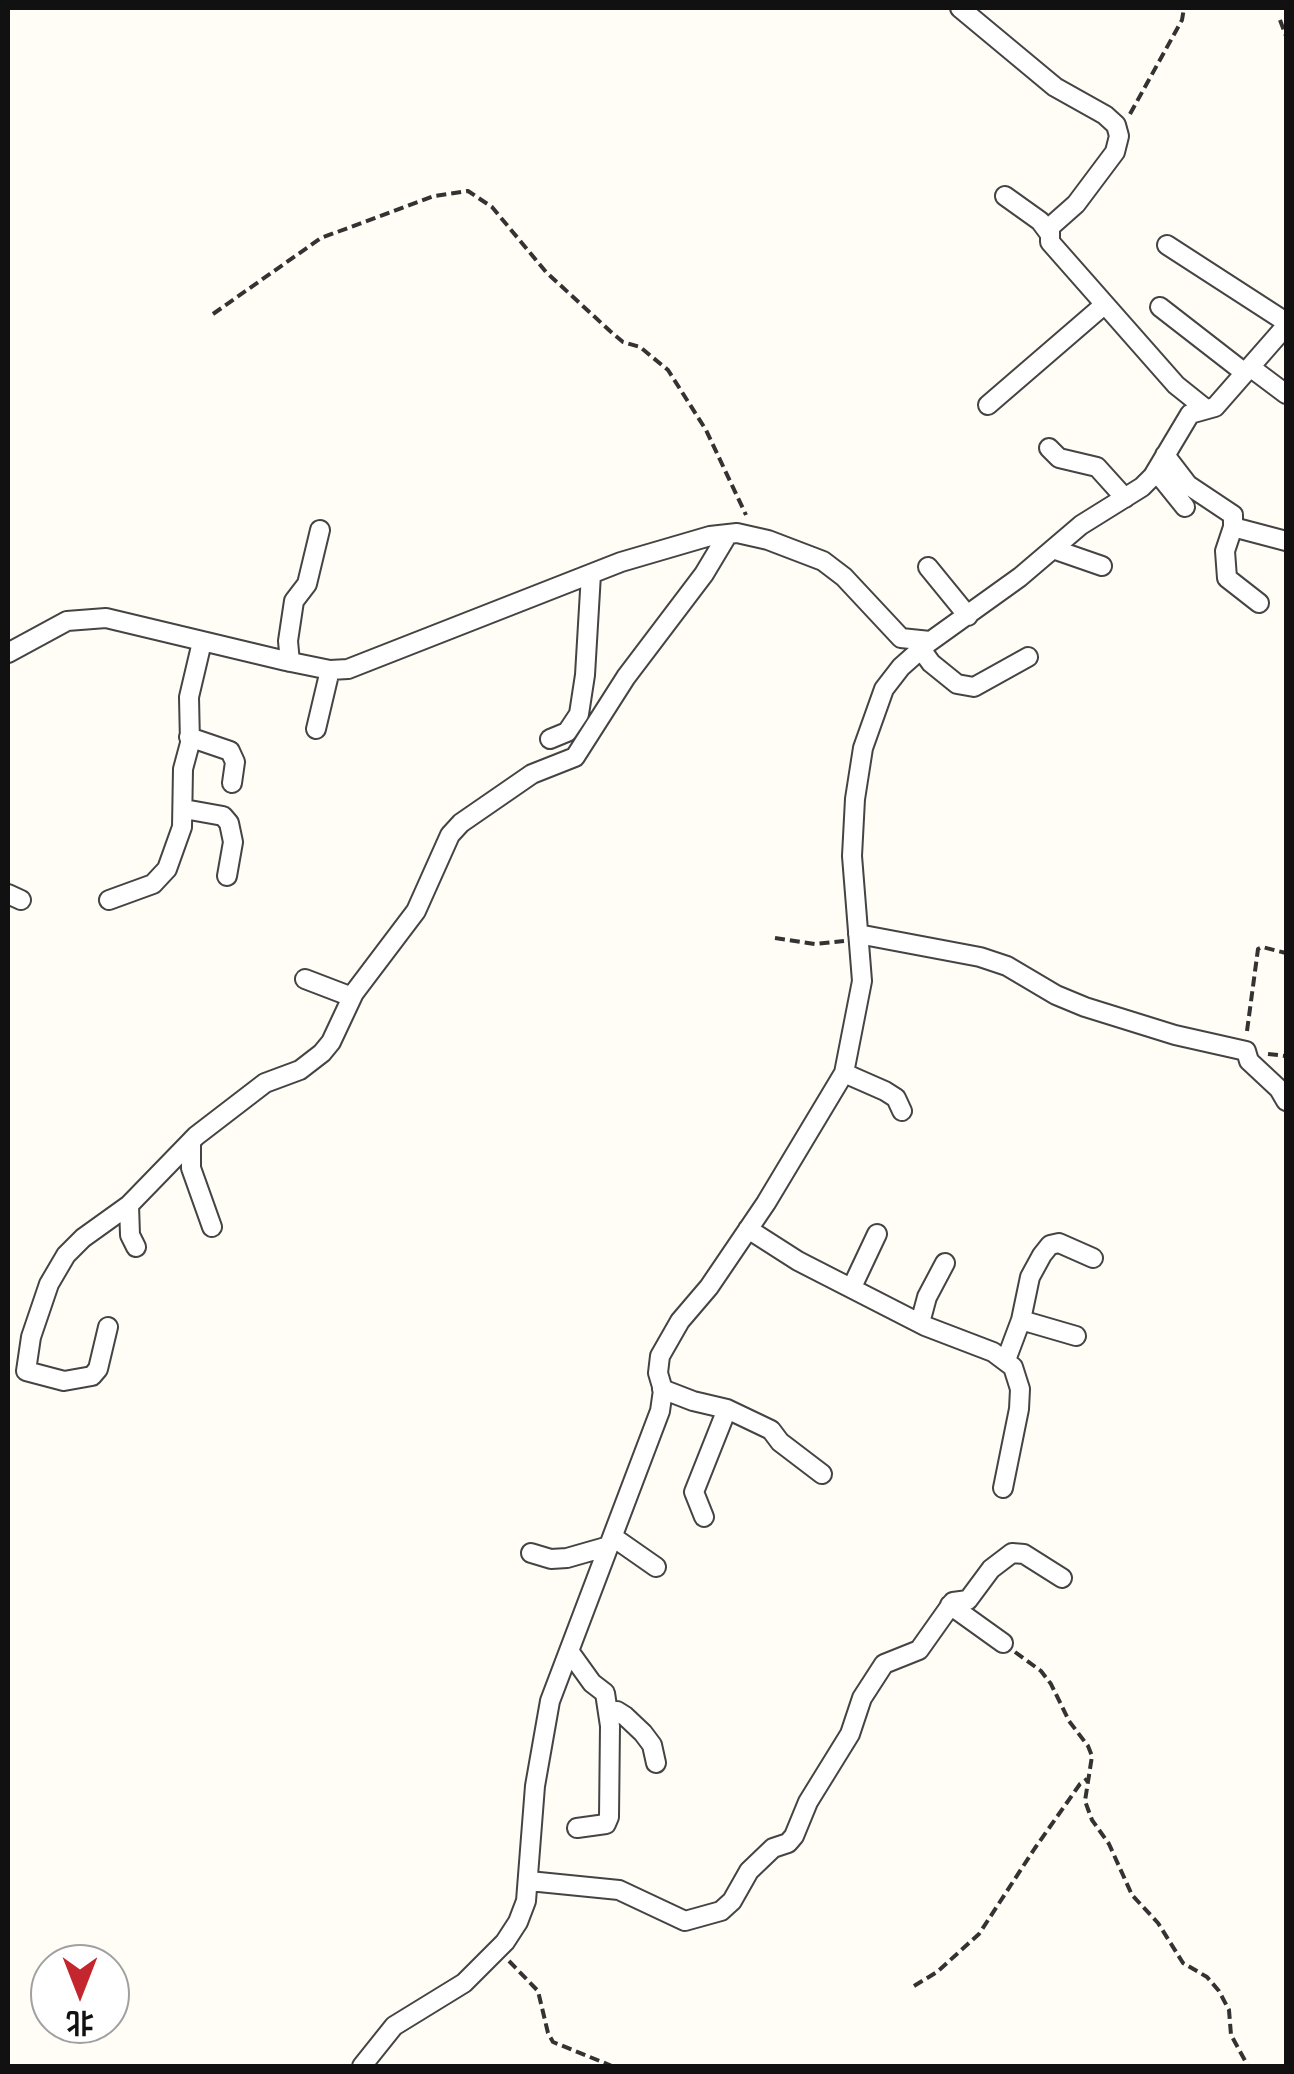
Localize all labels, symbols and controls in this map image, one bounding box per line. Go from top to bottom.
north arrow [30,1944,130,2044]
text: 北 [66,2006,94,2039]

